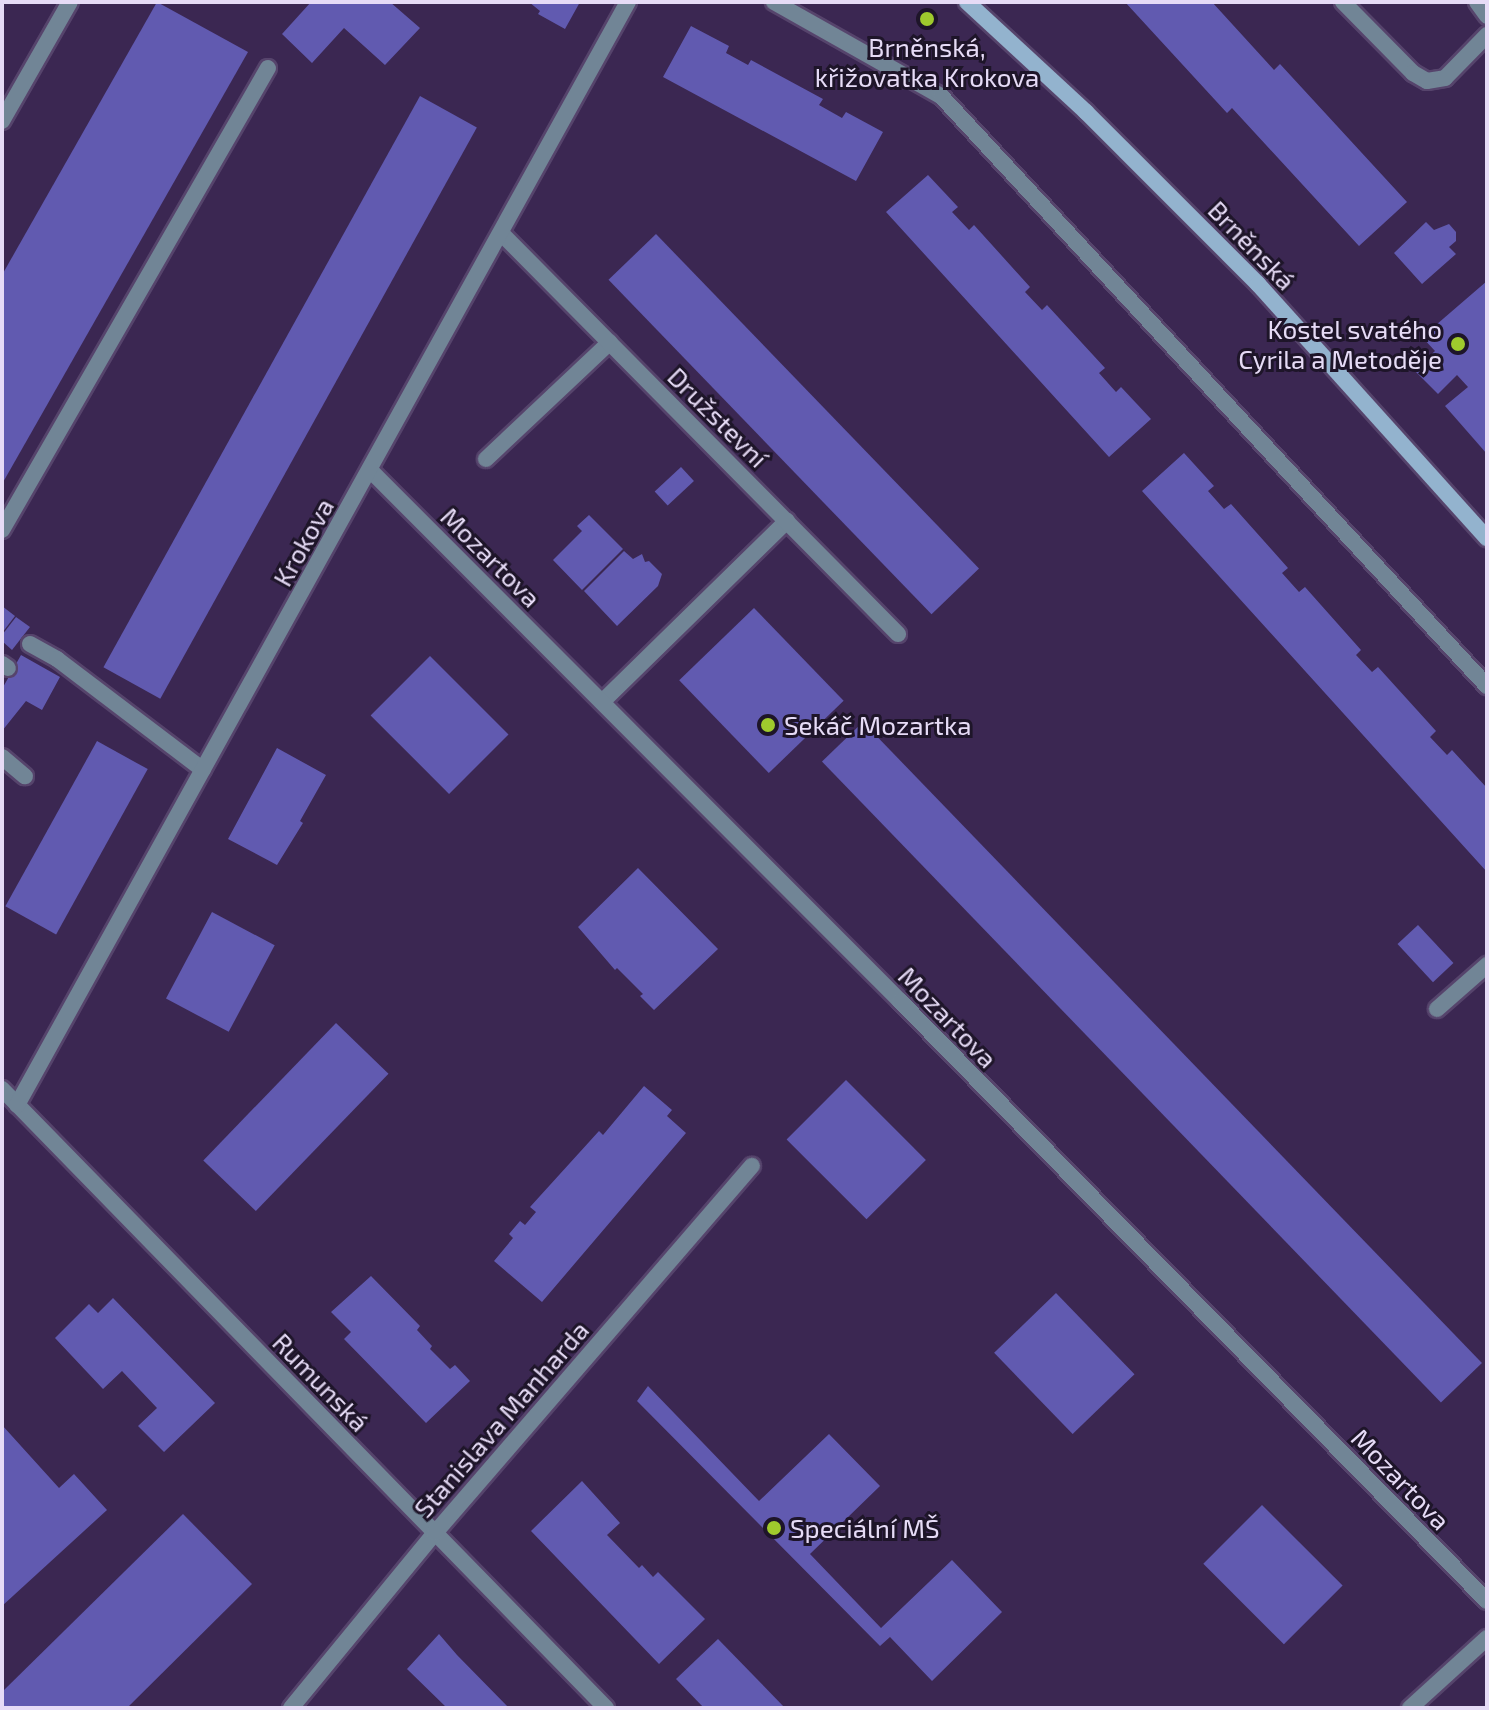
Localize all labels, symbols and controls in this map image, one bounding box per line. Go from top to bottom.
marker: Brněnská, křižovatka Krokova [918,10,936,28]
place label: Brněnská, křižovatka Krokova [815,31,1039,92]
street label: Brněnská [1202,194,1302,296]
place label: Kostel svatého Cyrila a Metoděje [1238,313,1442,374]
marker: Kostel svatého Cyrila a Metoděje [1449,335,1467,353]
street label: Družstevní [662,361,774,473]
street label: Krokova [266,493,340,591]
street label: Mozartova [435,501,547,613]
place label: Sekáč Mozartka [784,709,971,741]
marker: Sekáč Mozartka [759,716,777,734]
street label: Mozartova [892,960,1004,1074]
street label: Stanislava Manharda [407,1314,595,1524]
street label: Rumunská [267,1326,375,1438]
street label: Mozartova [1345,1422,1457,1536]
place label: Speciální MŠ [790,1512,940,1544]
marker: Speciální MŠ [765,1519,783,1537]

